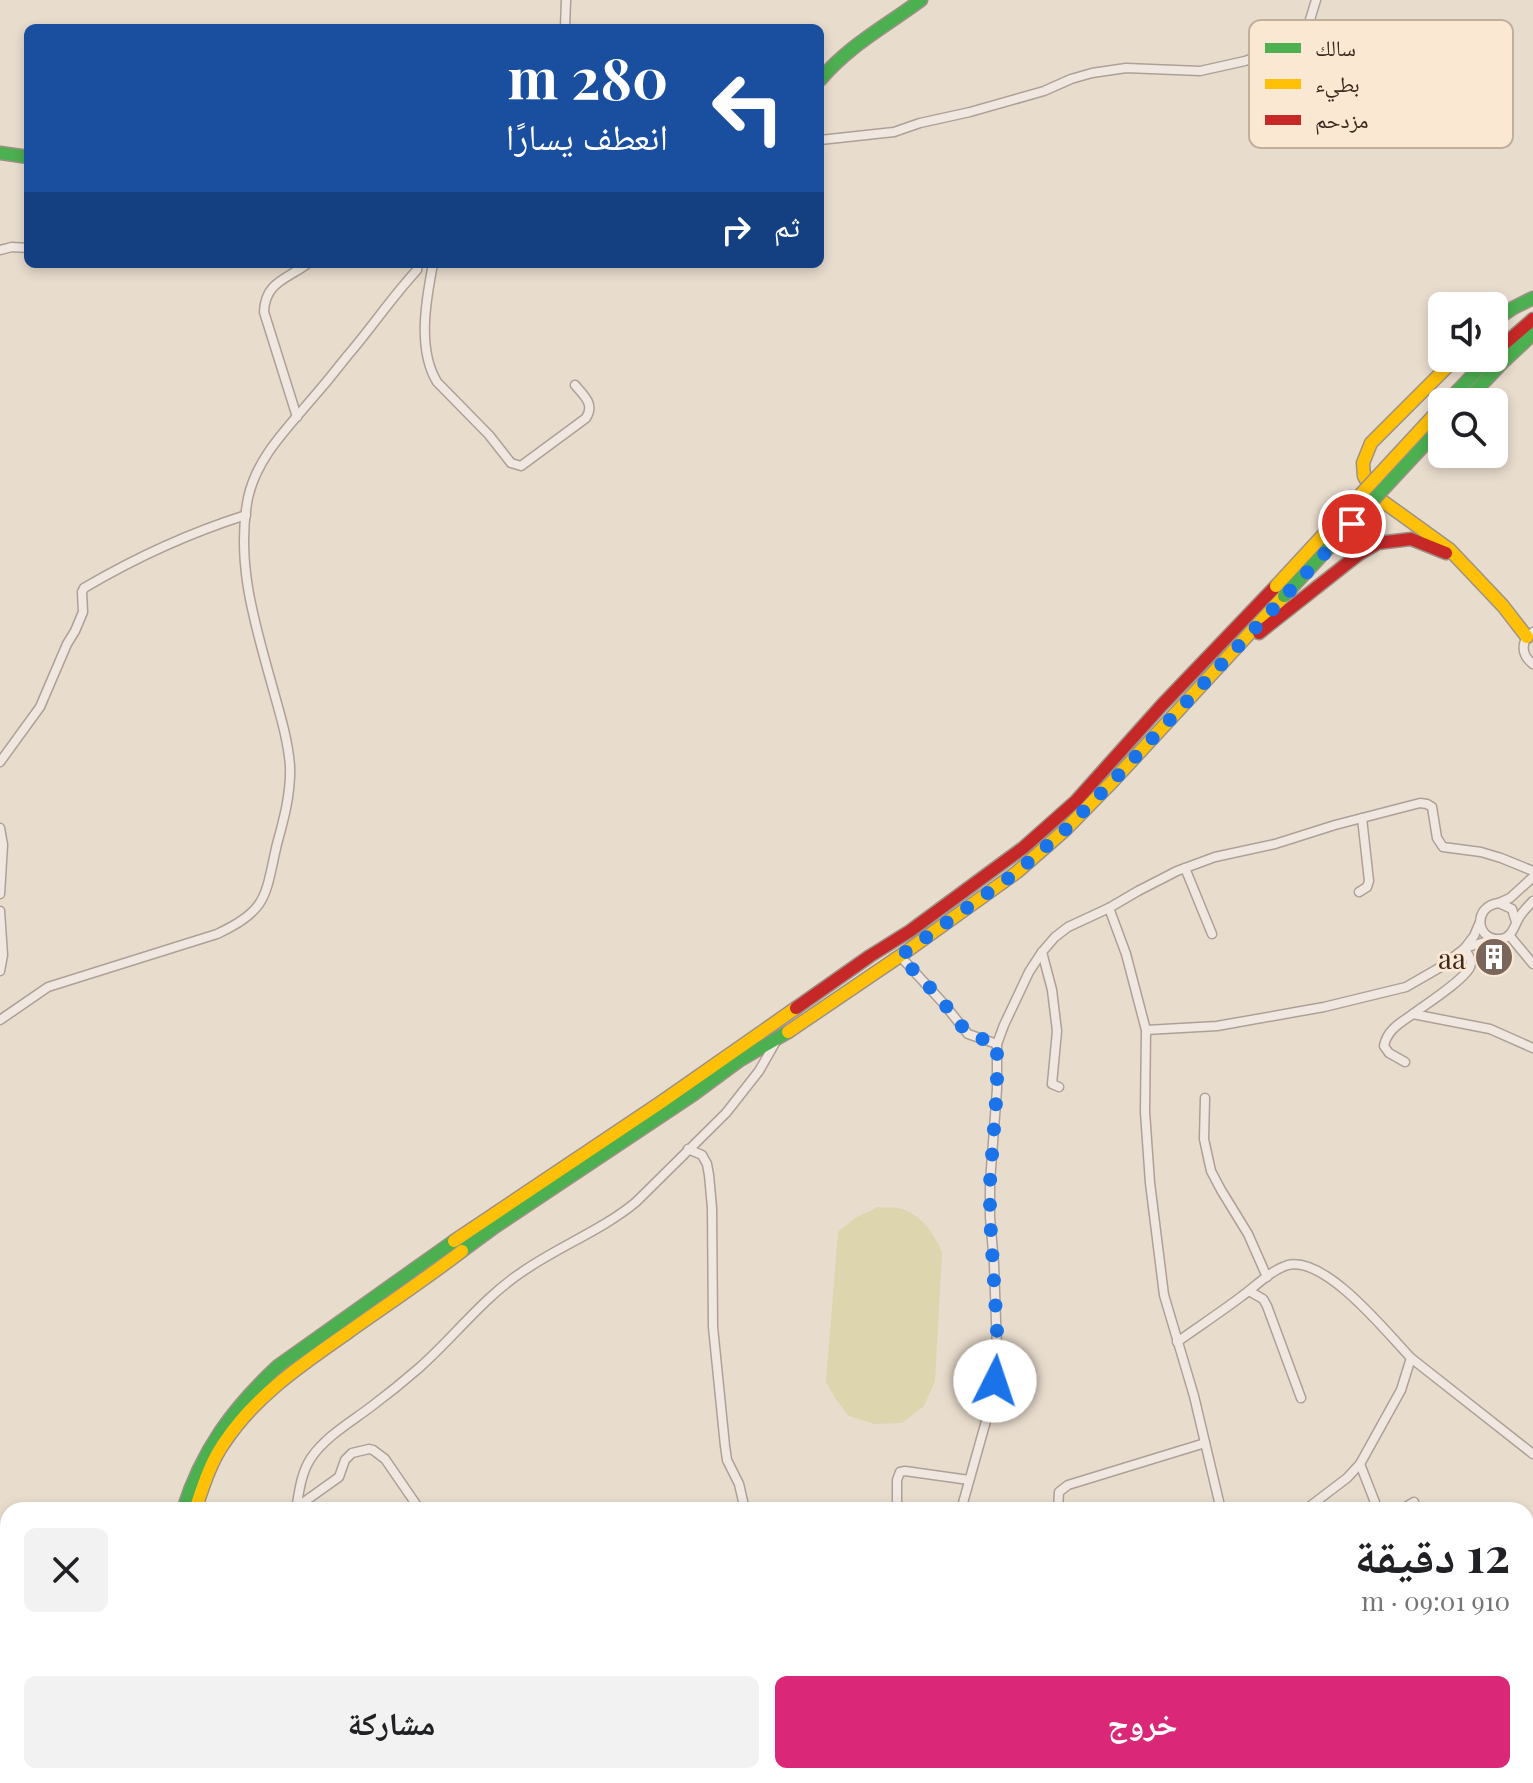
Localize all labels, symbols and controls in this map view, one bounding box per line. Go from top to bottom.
legend [1249,20,1513,148]
text: سالك [1315,32,1356,62]
text: 280 m [507,39,668,114]
icon: left [696,56,800,160]
text: بطيء [1315,68,1360,102]
text: مزدحم [1315,104,1369,135]
text: انعطف يسارًا [506,111,668,159]
text: ثم [774,205,800,245]
icon: right [714,208,758,252]
map controls [1428,292,1508,468]
button: sound [1428,292,1508,372]
button: search [1428,388,1508,468]
pin [1318,490,1386,558]
icon: arrive [1330,502,1374,546]
building icon: aa [1473,936,1515,978]
place label: aa [1438,939,1466,976]
position arrow [953,1339,1037,1423]
text: 12 دقيقة [1355,1521,1510,1585]
button: close [24,1528,108,1612]
text: 910 m · 09:01 [1361,1583,1510,1618]
button: مشاركة [24,1676,759,1768]
button: خروج [775,1676,1510,1768]

